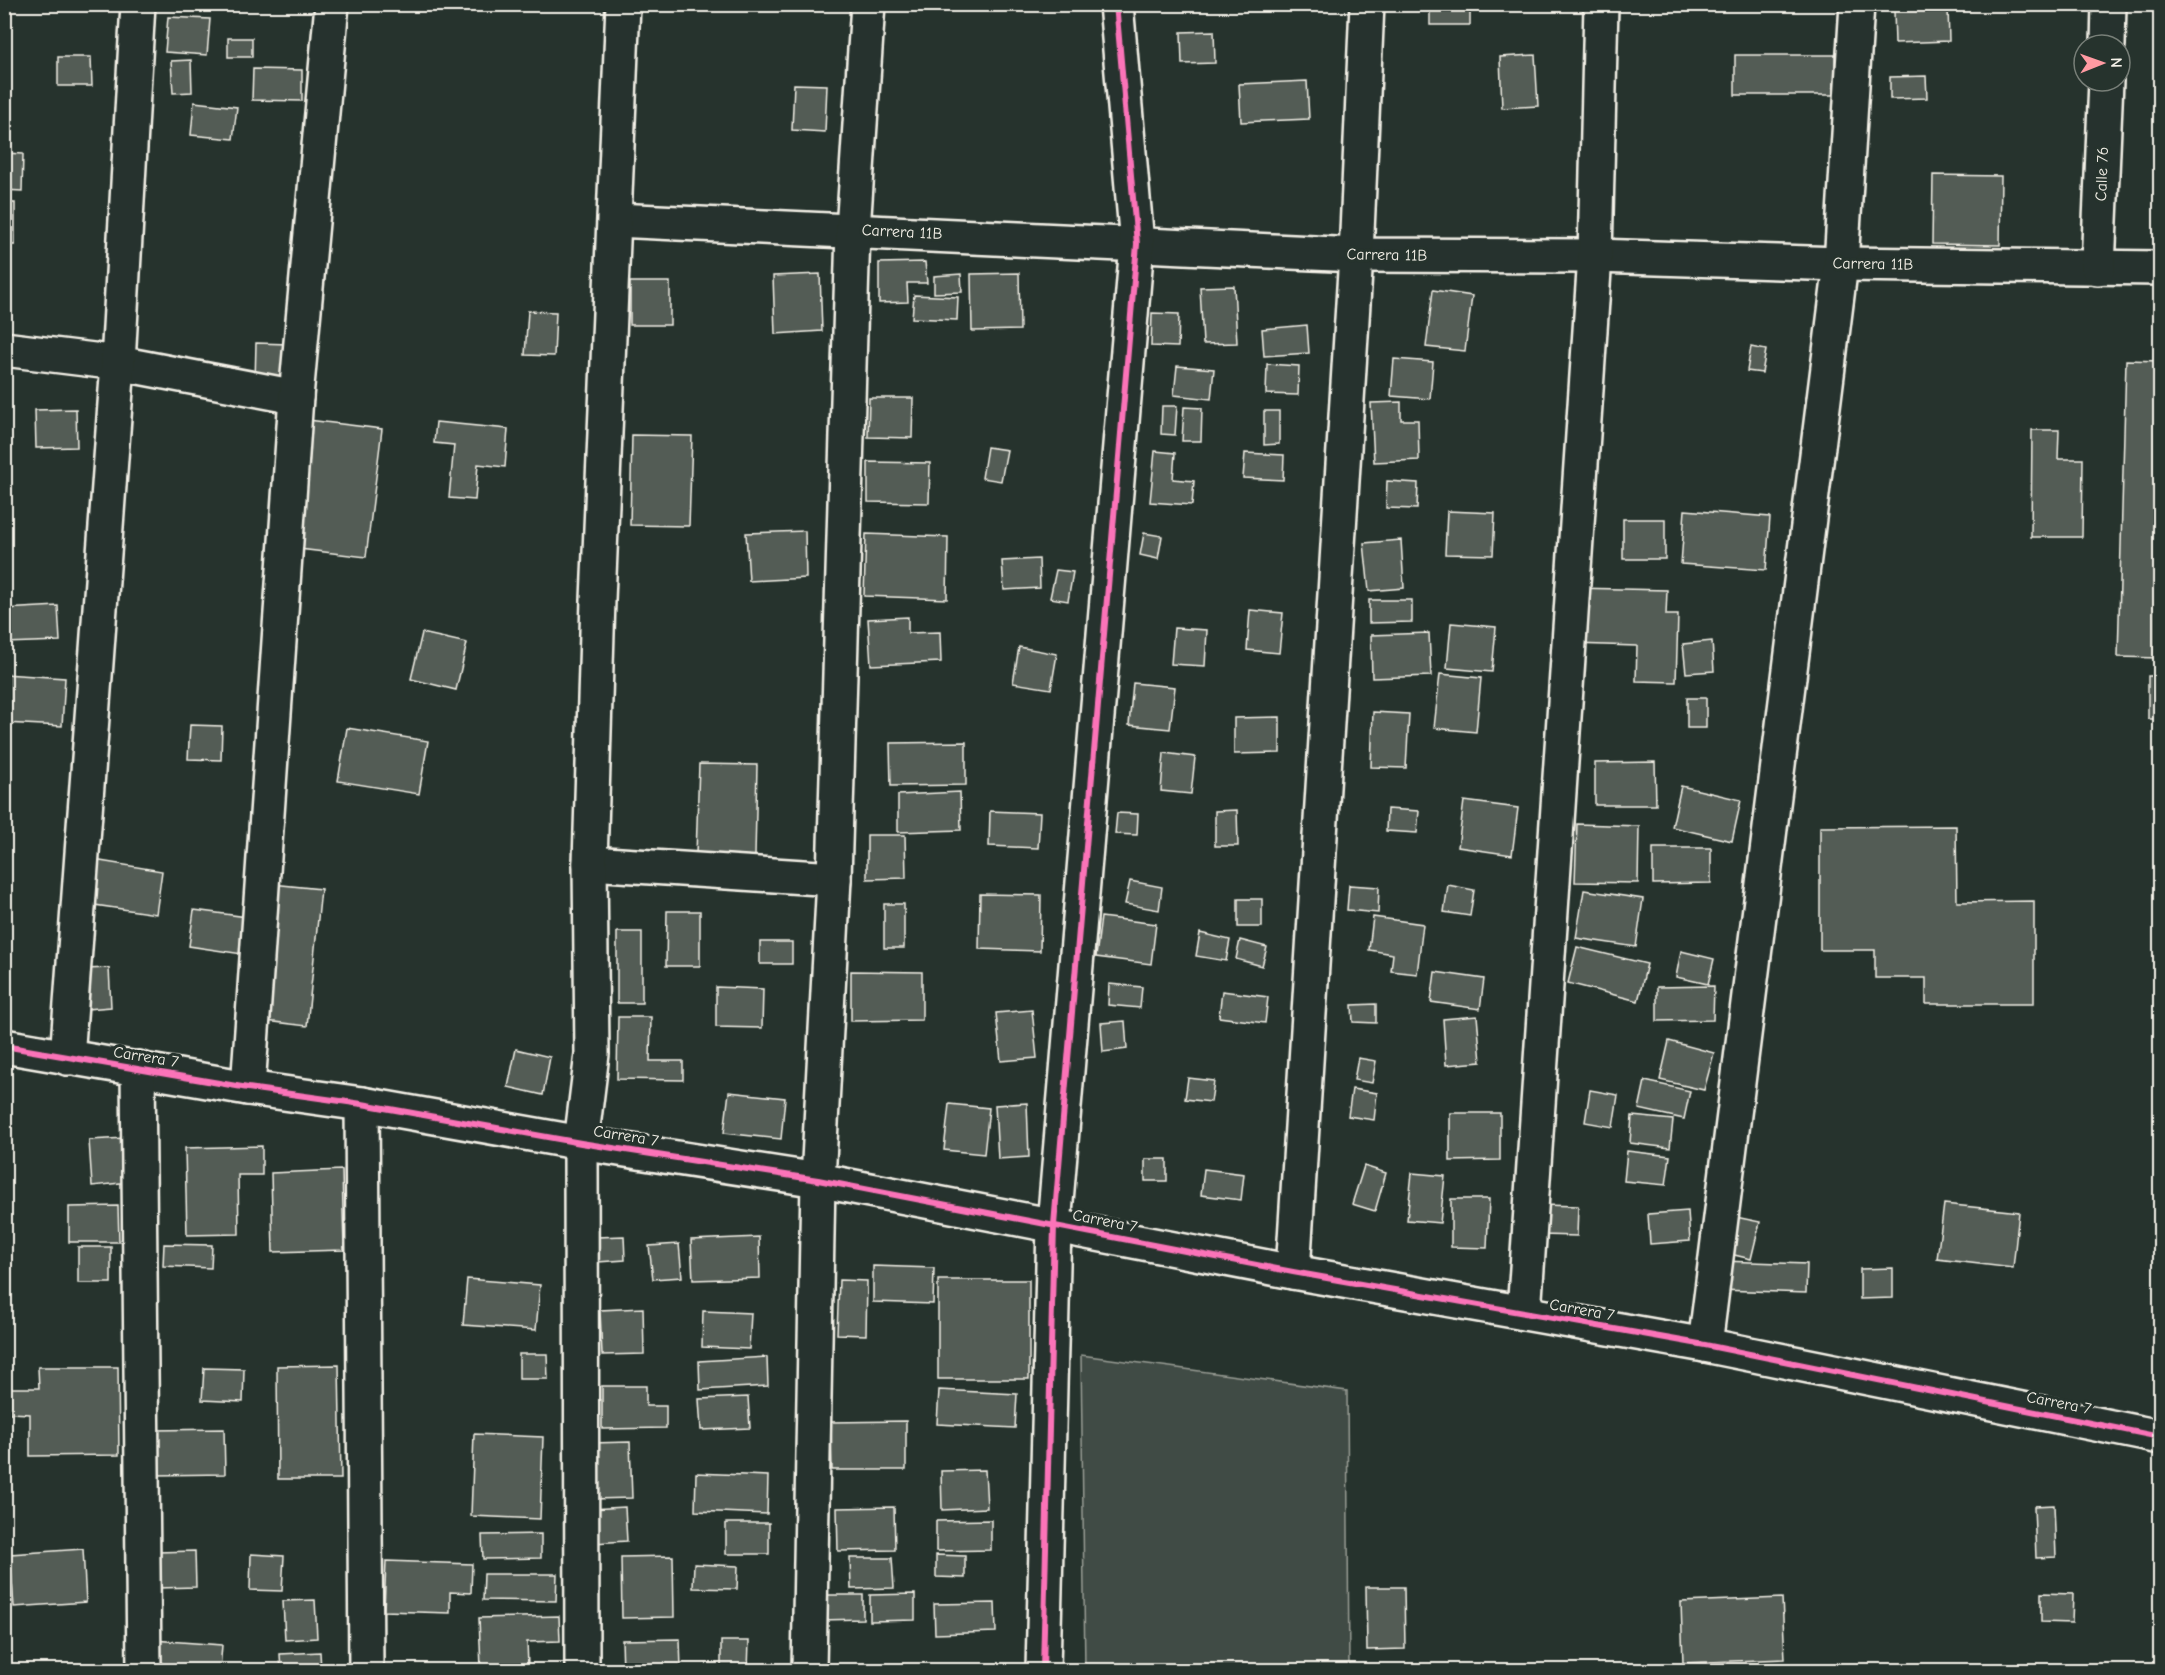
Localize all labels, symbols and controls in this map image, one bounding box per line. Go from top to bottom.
north arrow [2072,33,2132,93]
text: N [2107,57,2125,68]
street label: Calle 76 [2092,146,2112,202]
street label: Carrera 11B [861,221,943,243]
street label: Carrera 11B [1346,245,1428,265]
street label: Carrera 11B [1832,254,1914,274]
street label: Carrera 7 [112,1043,180,1071]
street label: Carrera 7 [592,1122,660,1150]
street label: Carrera 7 [1071,1206,1139,1236]
street label: Carrera 7 [1548,1295,1616,1325]
street label: Carrera 7 [2025,1388,2093,1418]

